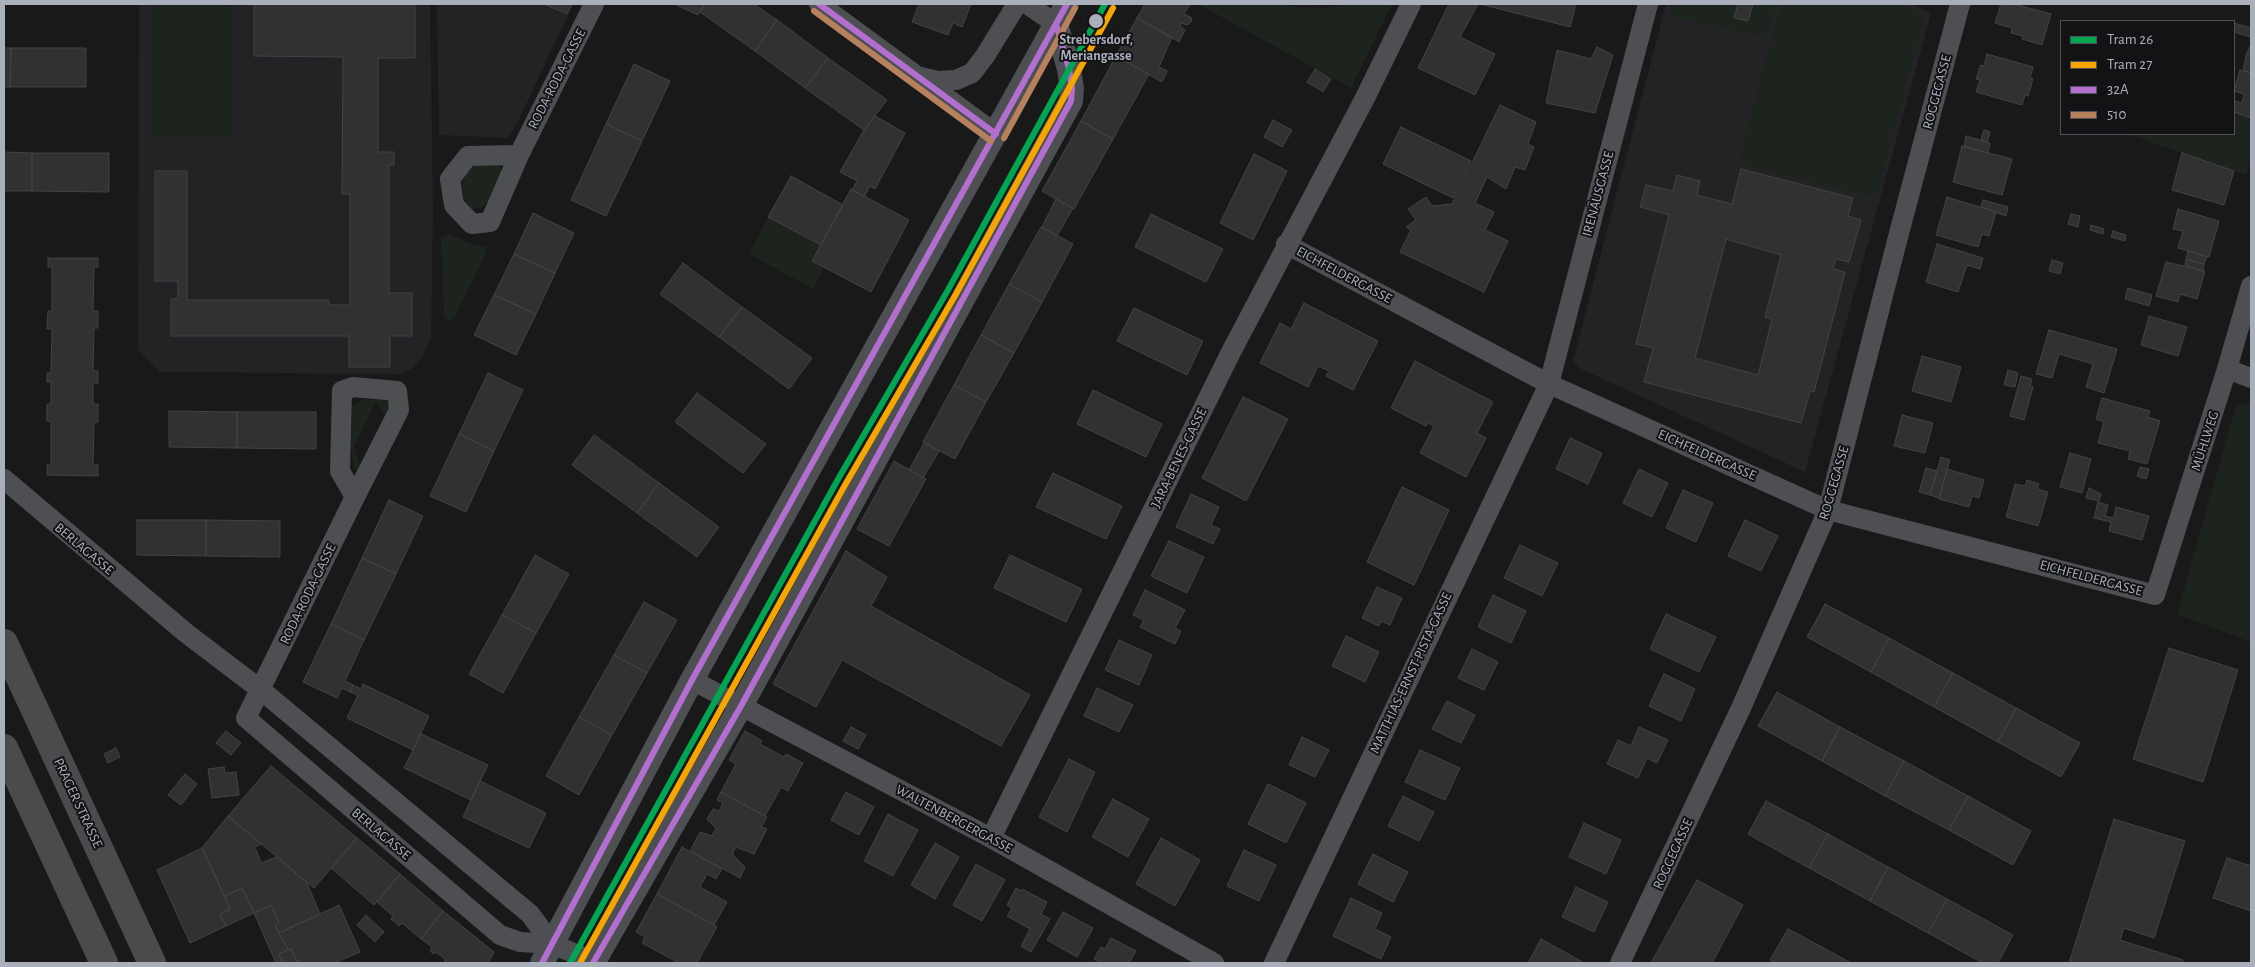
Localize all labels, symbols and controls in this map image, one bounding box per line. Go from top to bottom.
marker: Strebersdorf, Meriangasse [1087,12,1105,30]
legend [2060,20,2235,135]
street label: RODA-RODA-GASSE [525,26,589,132]
place label: Strebersdorf, Meriangasse [1059,32,1133,64]
text: Tram 26 [2107,32,2153,47]
street label: ROGGEGASSE [1919,53,1955,131]
text: Tram 27 [2107,57,2152,72]
text: 32A [2107,82,2129,97]
text: 510 [2107,107,2126,122]
street label: IRENÄUSGASSE [1579,150,1617,238]
street label: EICHFELDERGASSE [1293,243,1395,307]
street label: JARA-BENES-GASSE [1147,405,1211,511]
street label: MÜHLWEG [2187,409,2223,473]
street label: EICHFELDERGASSE [1655,426,1759,484]
street label: ROGGEGASSE [1815,444,1853,522]
street label: BERLAGASSE [51,519,117,579]
street label: RODA-RODA-GASSE [276,541,340,647]
street label: EICHFELDERGASSE [2038,556,2144,600]
street label: MATTHIAS-ERNST-PISTA-GASSE [1366,590,1456,756]
street label: PRAGER STRASSE [50,755,106,851]
street label: WALTENBERGERGASSE [893,781,1015,857]
street label: BERLAGASSE [348,804,414,864]
street label: ROGGEGASSE [1649,816,1697,892]

